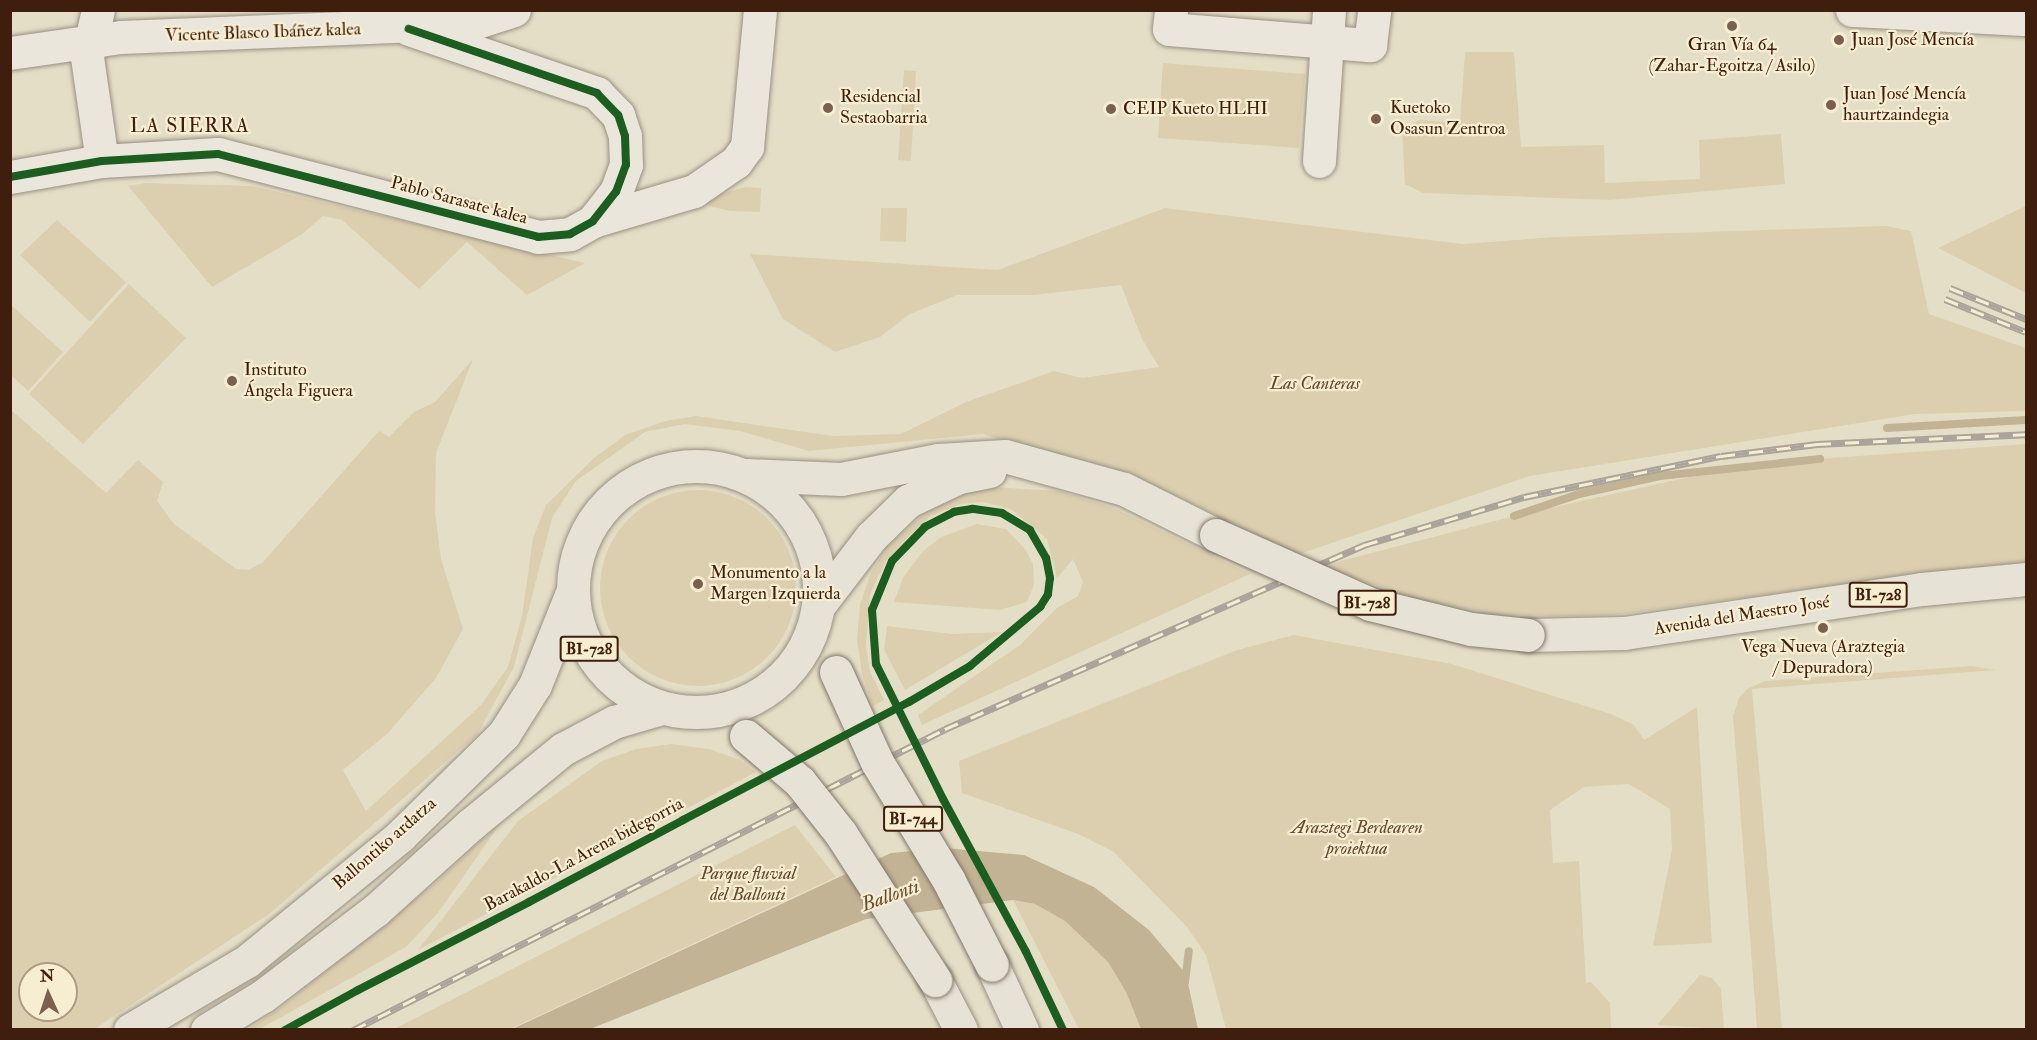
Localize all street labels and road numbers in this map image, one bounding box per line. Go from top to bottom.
street label: Vicente Blasco Ibáñez kalea [165,19,361,47]
street label: Pablo Sarasate kalea [388,172,530,230]
road number: BI-728 [1848,582,1908,608]
road number: BI-728 [1337,590,1397,616]
street label: Avenida del Maestro José [1653,591,1831,641]
road number: BI-728 [559,636,619,662]
street label: Ballontiko ardatza [329,793,441,895]
street label: Barakaldo-La Arena bidegorria [481,793,687,917]
road number: BI-744 [883,806,943,832]

